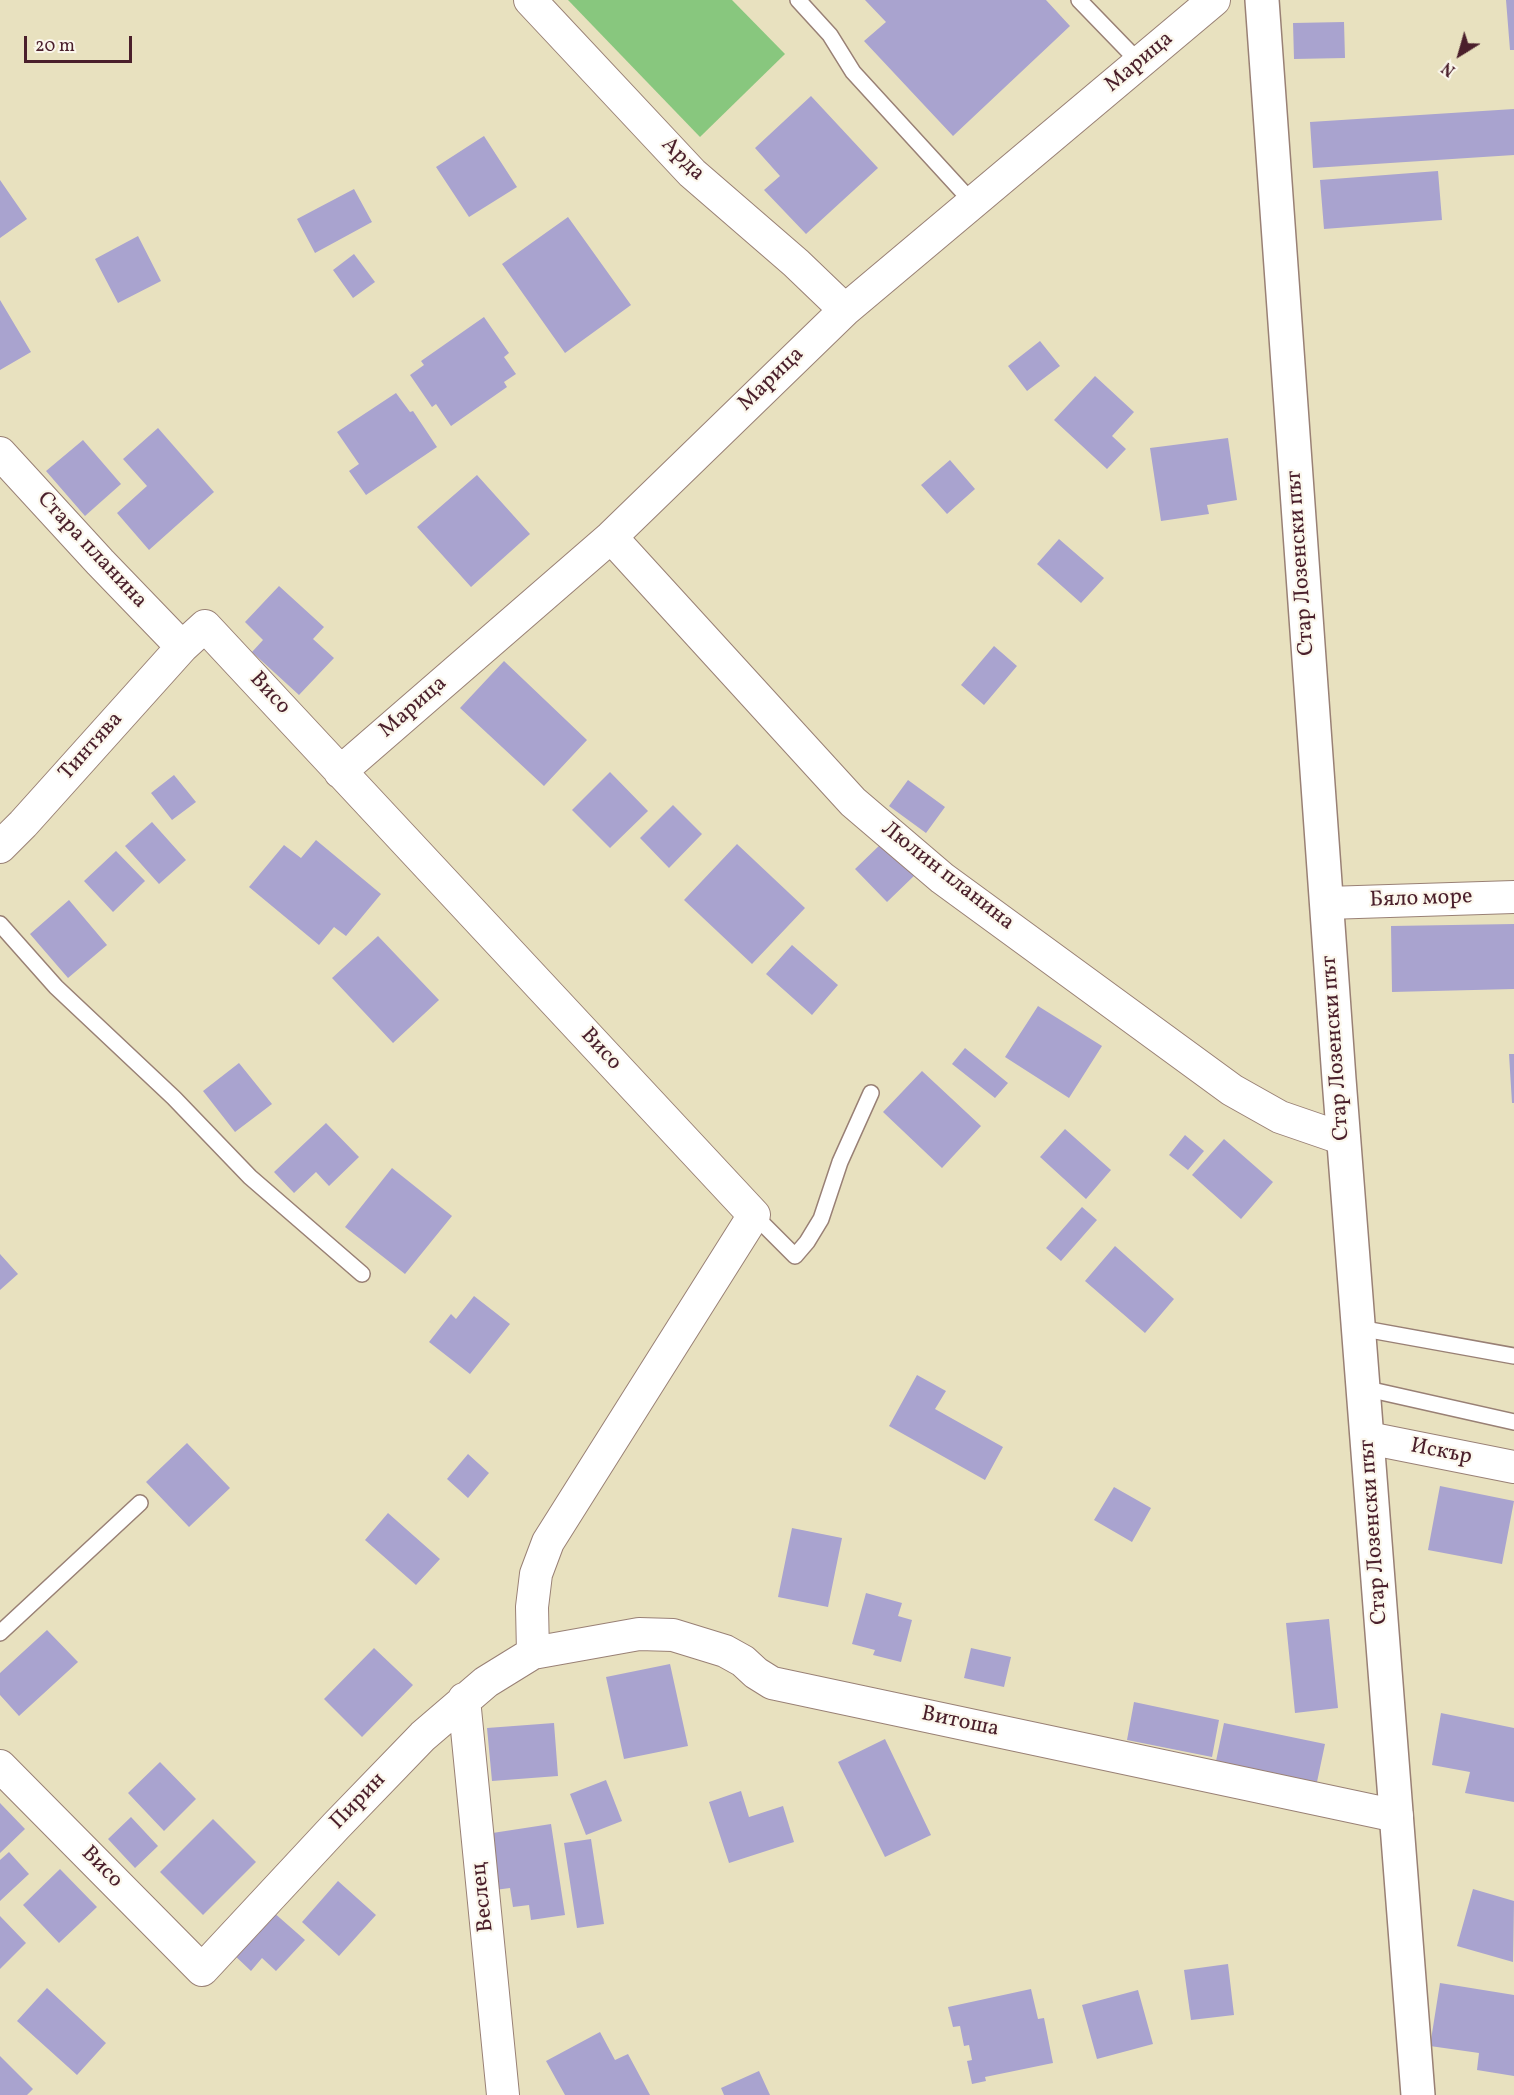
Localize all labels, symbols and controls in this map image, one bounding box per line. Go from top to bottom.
scale bar [27,24,135,62]
north arrow [1430,24,1490,84]
street label: Марица [1100,27,1180,99]
text: 20 m [35,34,75,59]
text: N [1438,56,1460,81]
street label: Арда [654,132,710,188]
street label: Марица [734,342,810,418]
street label: Стар Лозенски път [1282,469,1322,657]
street label: Стара планина [30,487,152,615]
street label: Висо [243,667,295,721]
street label: Марица [375,671,453,745]
street label: Тинтява [54,707,130,787]
street label: Люлин планина [875,817,1019,937]
street label: Бяло море [1369,885,1473,915]
street label: Стар Лозенски път [1317,954,1357,1142]
street label: Висо [574,1023,626,1077]
street label: Искър [1408,1434,1474,1472]
street label: Стар Лозенски път [1355,1438,1395,1626]
street label: Витоша [919,1702,1001,1744]
street label: Пирин [325,1768,393,1836]
street label: Висо [74,1841,128,1895]
street label: Веслец [467,1861,501,1933]

